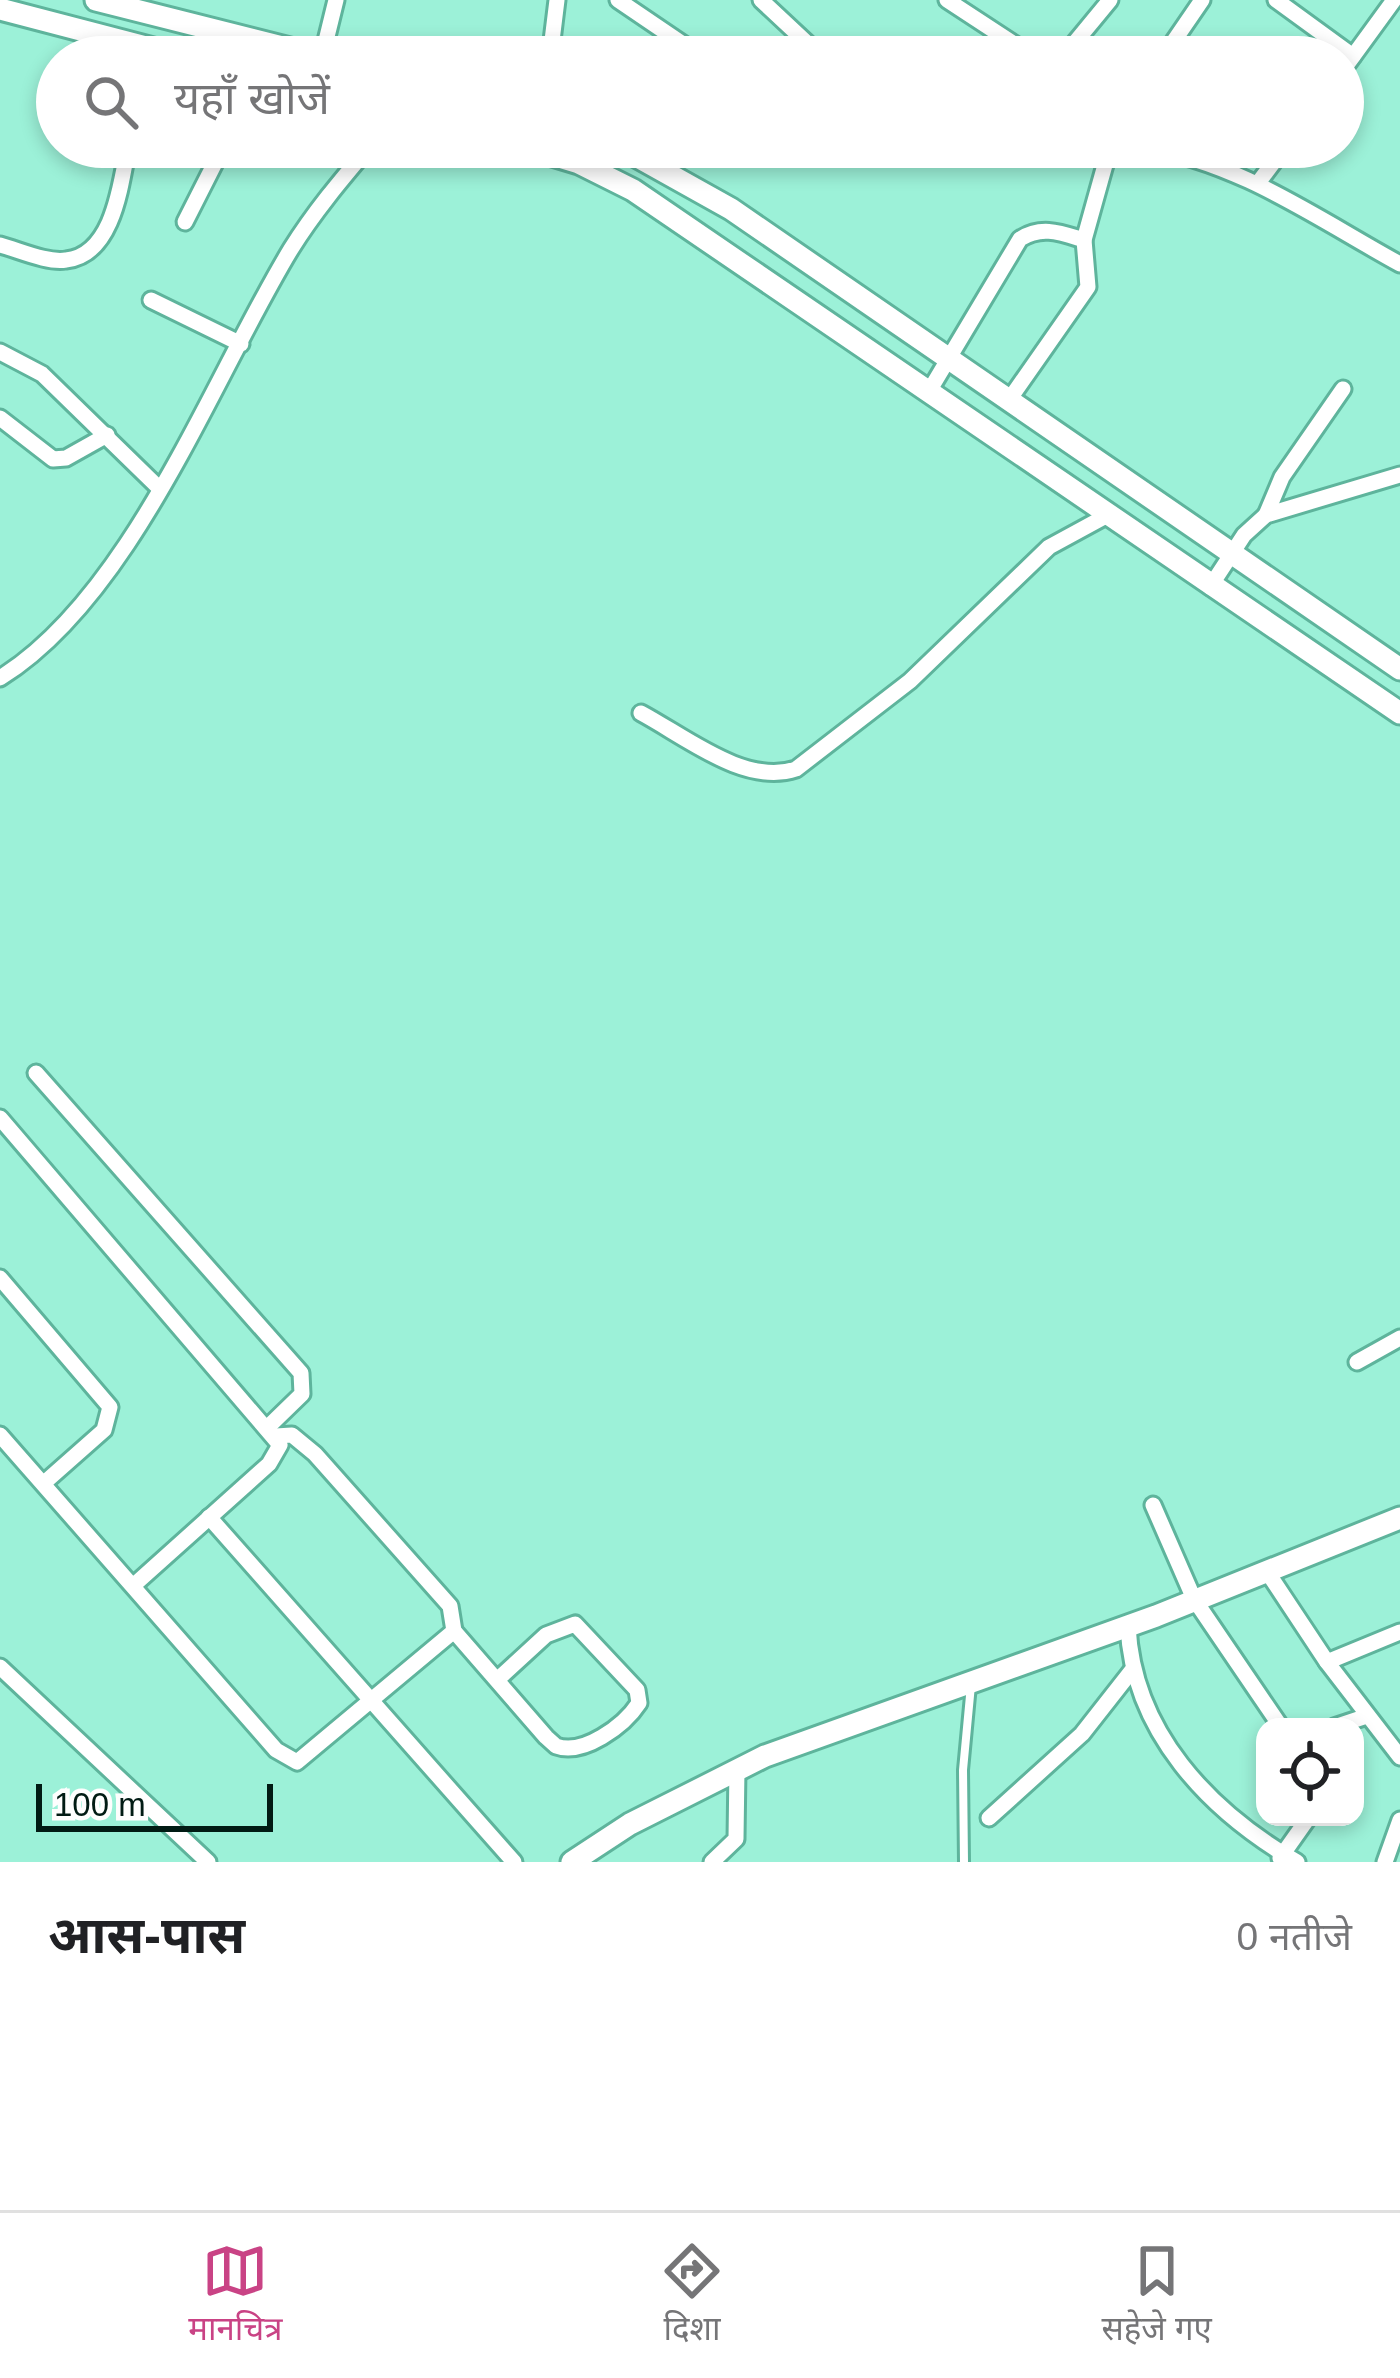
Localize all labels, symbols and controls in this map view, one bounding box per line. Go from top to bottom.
search box [36,36,1364,168]
icon: search [78,69,144,135]
text: यहाँ खोजें [174,73,330,124]
map controls [1256,1718,1364,1826]
button: locate [1256,1718,1364,1826]
scale bar [36,1778,273,1831]
text: 100 m [54,1786,146,1823]
text: आस-पास [48,1907,245,1964]
text: 0 नतीजे [1237,1915,1352,1958]
tab: मानचित्र [188,2238,283,2353]
tab: दिशा [659,2238,725,2353]
tab: सहेजे गए [1101,2238,1212,2353]

